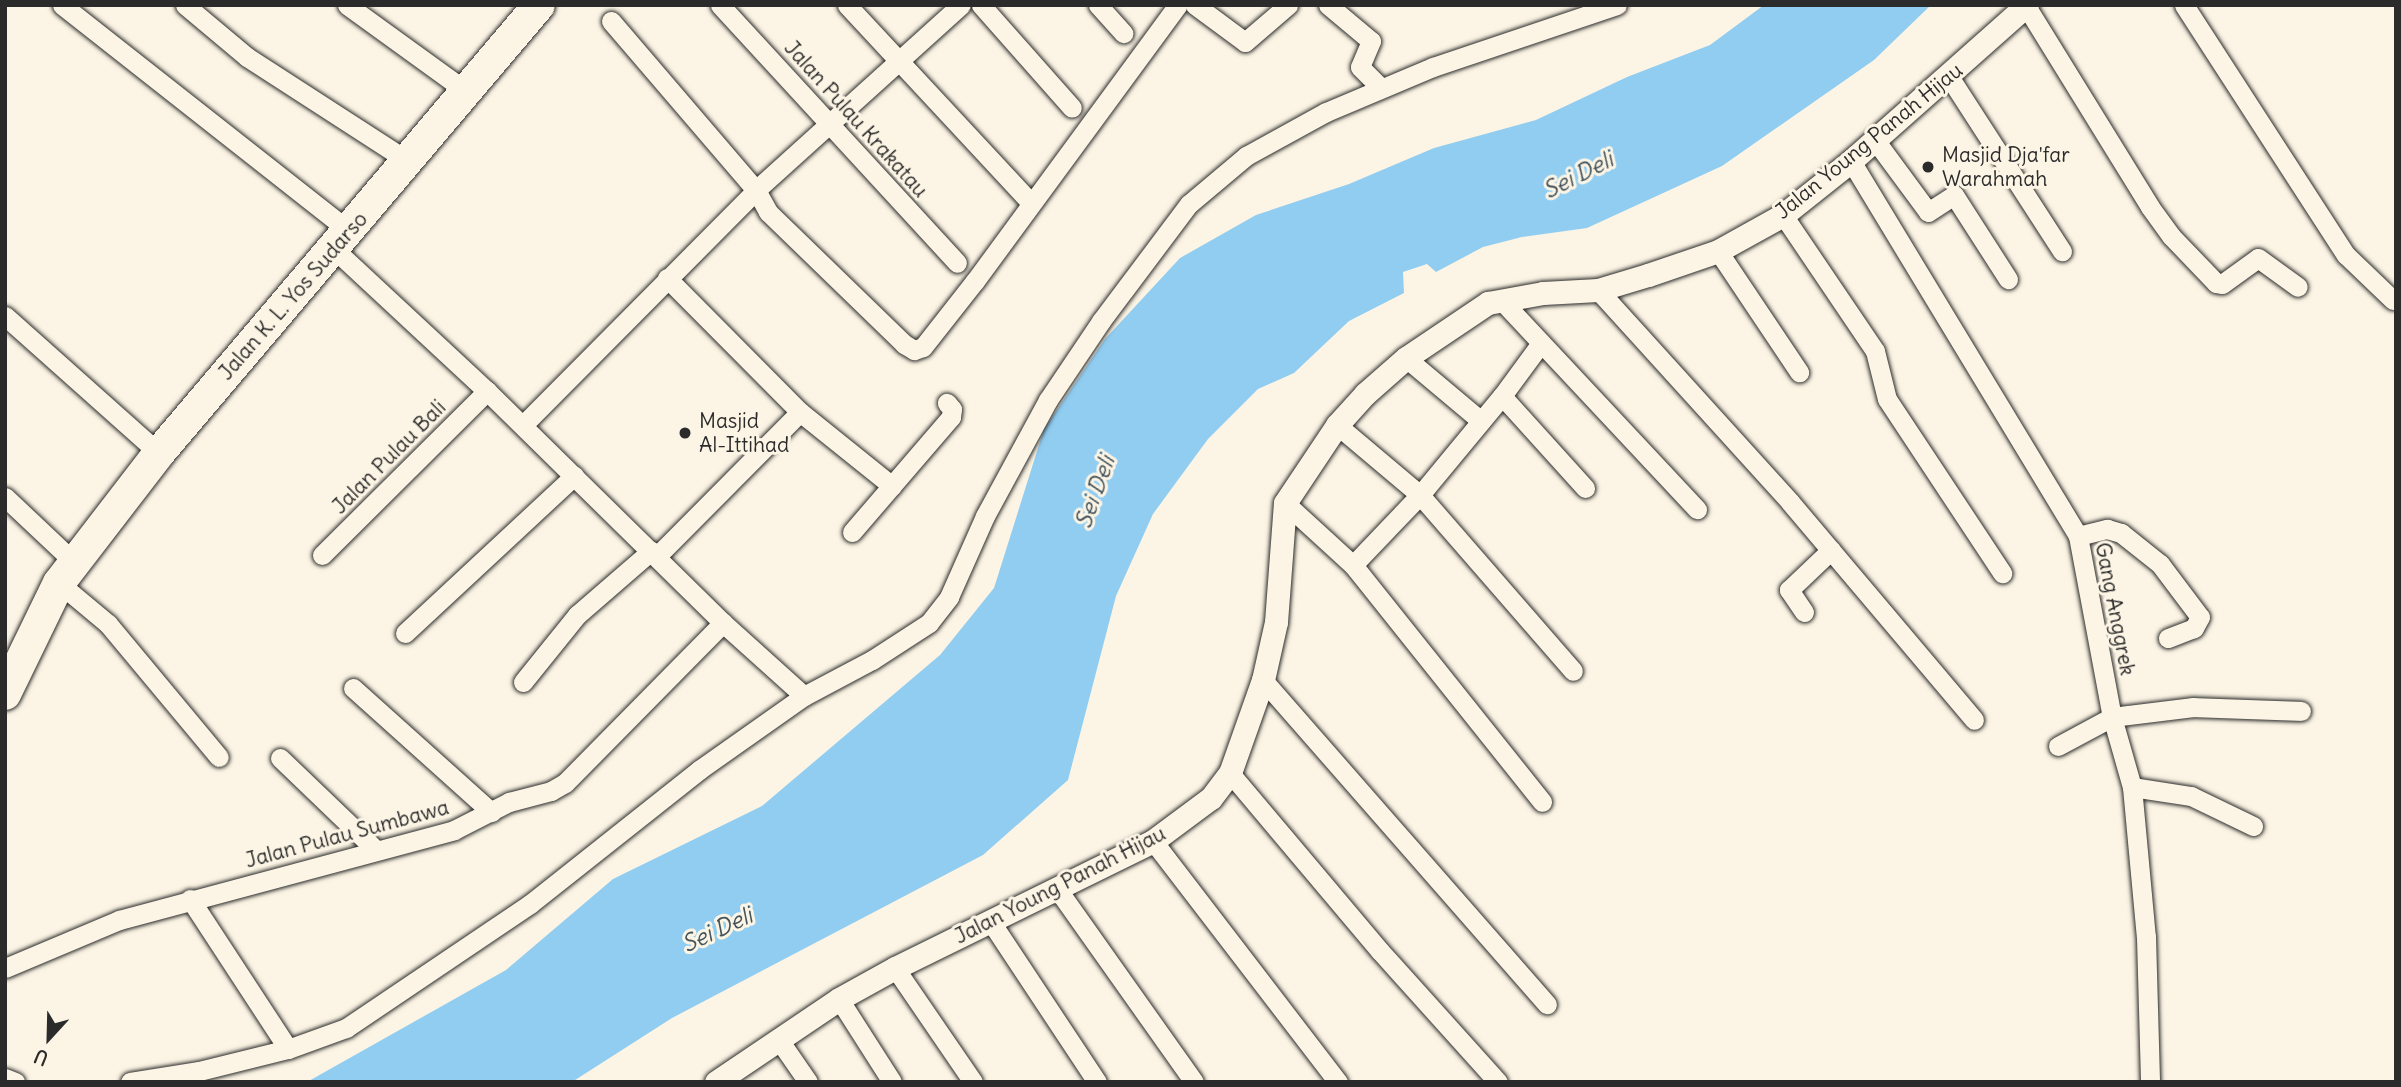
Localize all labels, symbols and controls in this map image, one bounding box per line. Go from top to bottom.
street label: Jalan Pulau Krakatau [779,35,933,203]
street label: Jalan Young Panah Hijau [1770,58,1968,224]
place label: Masjid Dja'far Warahmah [1942,142,2070,192]
water label: Sei Deli [1538,146,1618,204]
marker: Masjid Dja'far Warahmah [1920,159,1936,175]
street label: Jalan K. L. Yos Sudarso [213,207,373,385]
street label: Jalan Pulau Bali [327,395,451,519]
place label: Masjid Al-Ittihad [699,408,789,458]
marker: Masjid Al-Ittihad [677,425,693,441]
water label: Sei Deli [1069,452,1121,532]
street label: Gang Anggrek [2090,540,2140,678]
street label: Jalan Pulau Sumbawa [242,795,452,873]
street label: Jalan Young Panah Hijau [950,821,1170,949]
water label: Sei Deli [677,902,757,958]
north arrow [14,1003,84,1073]
text: U [31,1044,52,1071]

